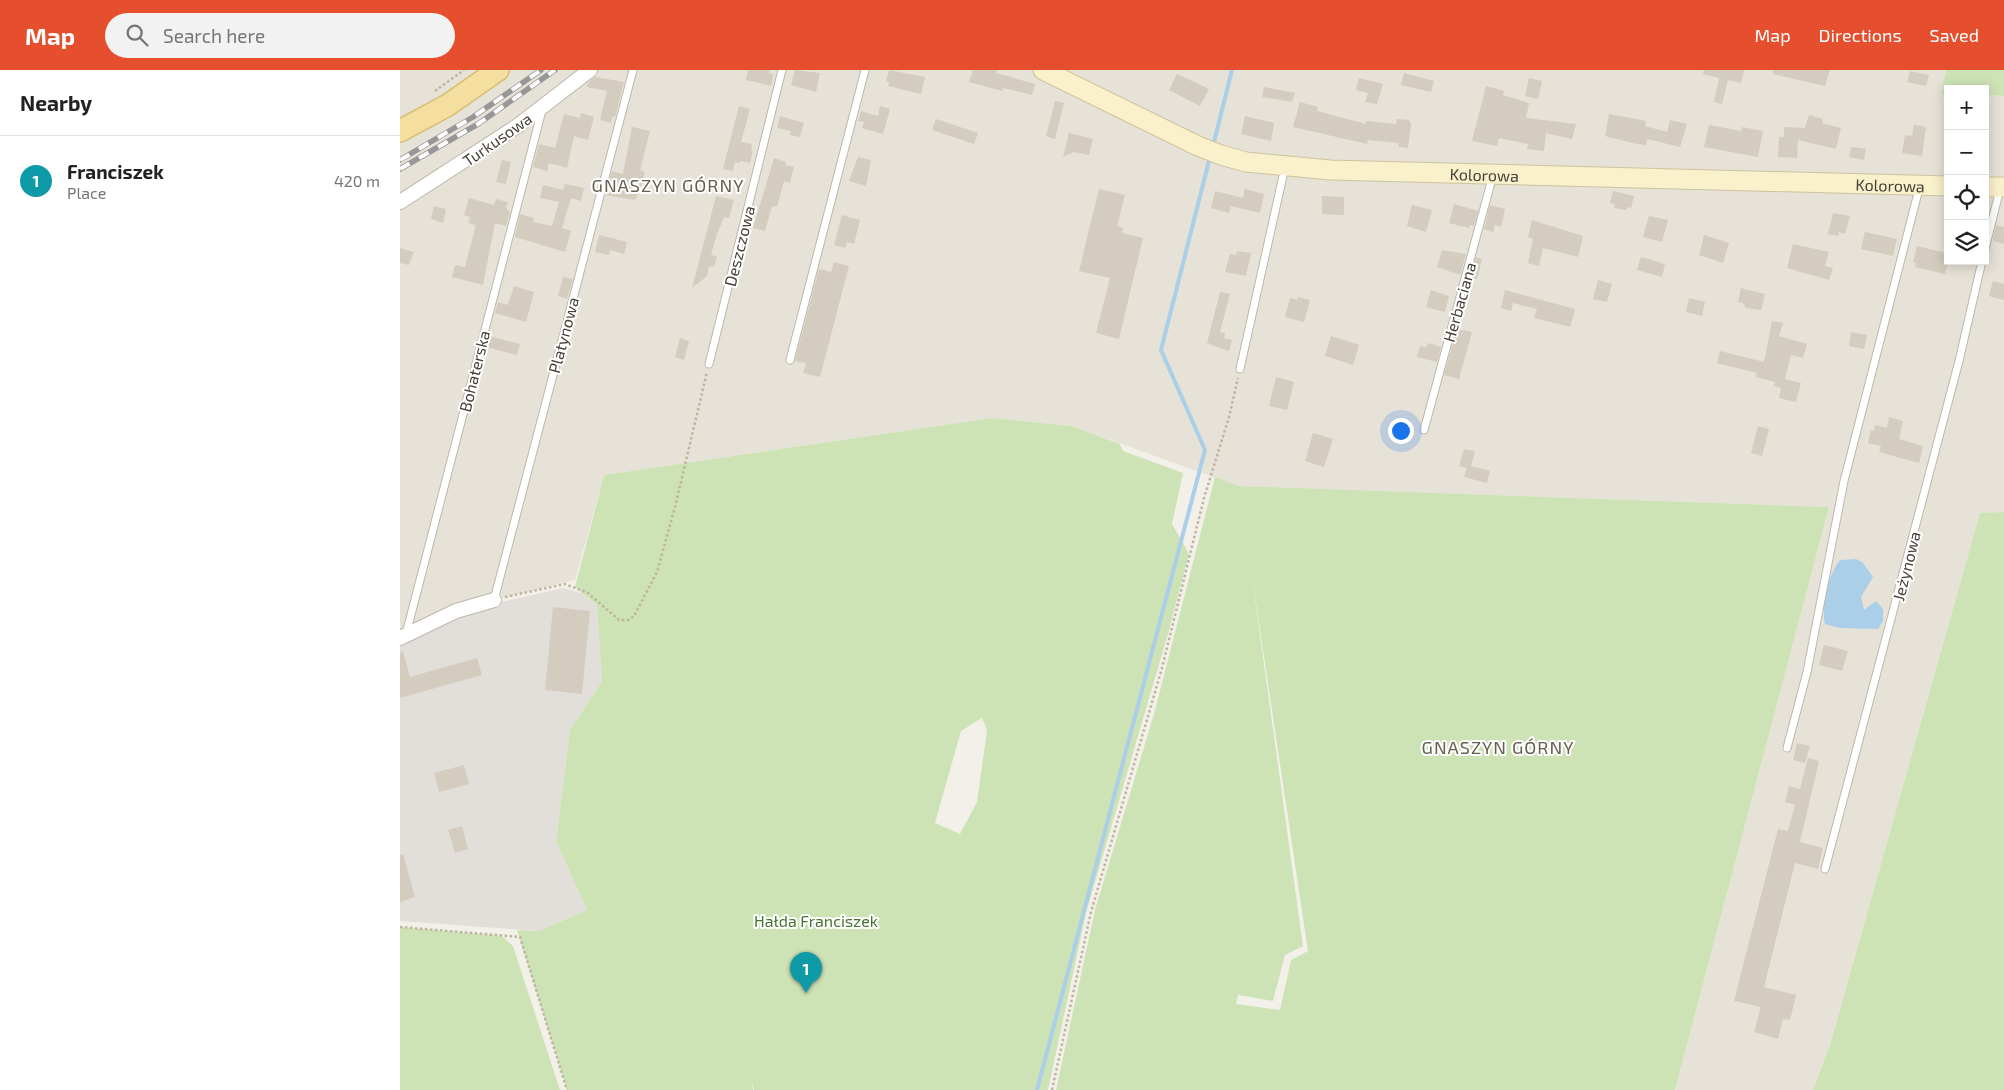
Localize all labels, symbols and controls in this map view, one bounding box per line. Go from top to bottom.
search box [105,13,455,58]
text: Map [25,21,75,50]
icon: search [123,21,151,49]
text: Search here [163,24,265,47]
text: Map [1754,24,1791,46]
text: Directions [1819,24,1902,46]
text: Saved [1930,24,1979,46]
map controls [1944,85,1989,265]
button: + [1944,85,1989,130]
text: Nearby [20,90,92,115]
street label: Turkusowa [459,108,535,170]
button: − [1944,130,1989,175]
text: Franciszek [67,160,164,183]
street label: Kolorowa [1449,164,1519,184]
text: 1 [33,171,39,190]
text: 420 m [334,171,380,190]
district label: GNASZYN GÓRNY [592,174,744,196]
street label: Kolorowa [1855,174,1925,195]
button: locate [1944,175,1989,220]
text: Place [67,183,106,202]
street label: Deszczowa [720,204,758,288]
button: layers [1944,220,1989,265]
street label: Herbaciana [1439,260,1479,344]
street label: Platynowa [544,295,582,375]
street label: Bohaterska [455,328,493,414]
your location [1388,418,1414,444]
street label: Jeżynowa [1888,529,1924,603]
district label: GNASZYN GÓRNY [1422,736,1574,758]
park label: Hałda Franciszek [754,911,878,930]
pin: 1 [790,952,822,993]

